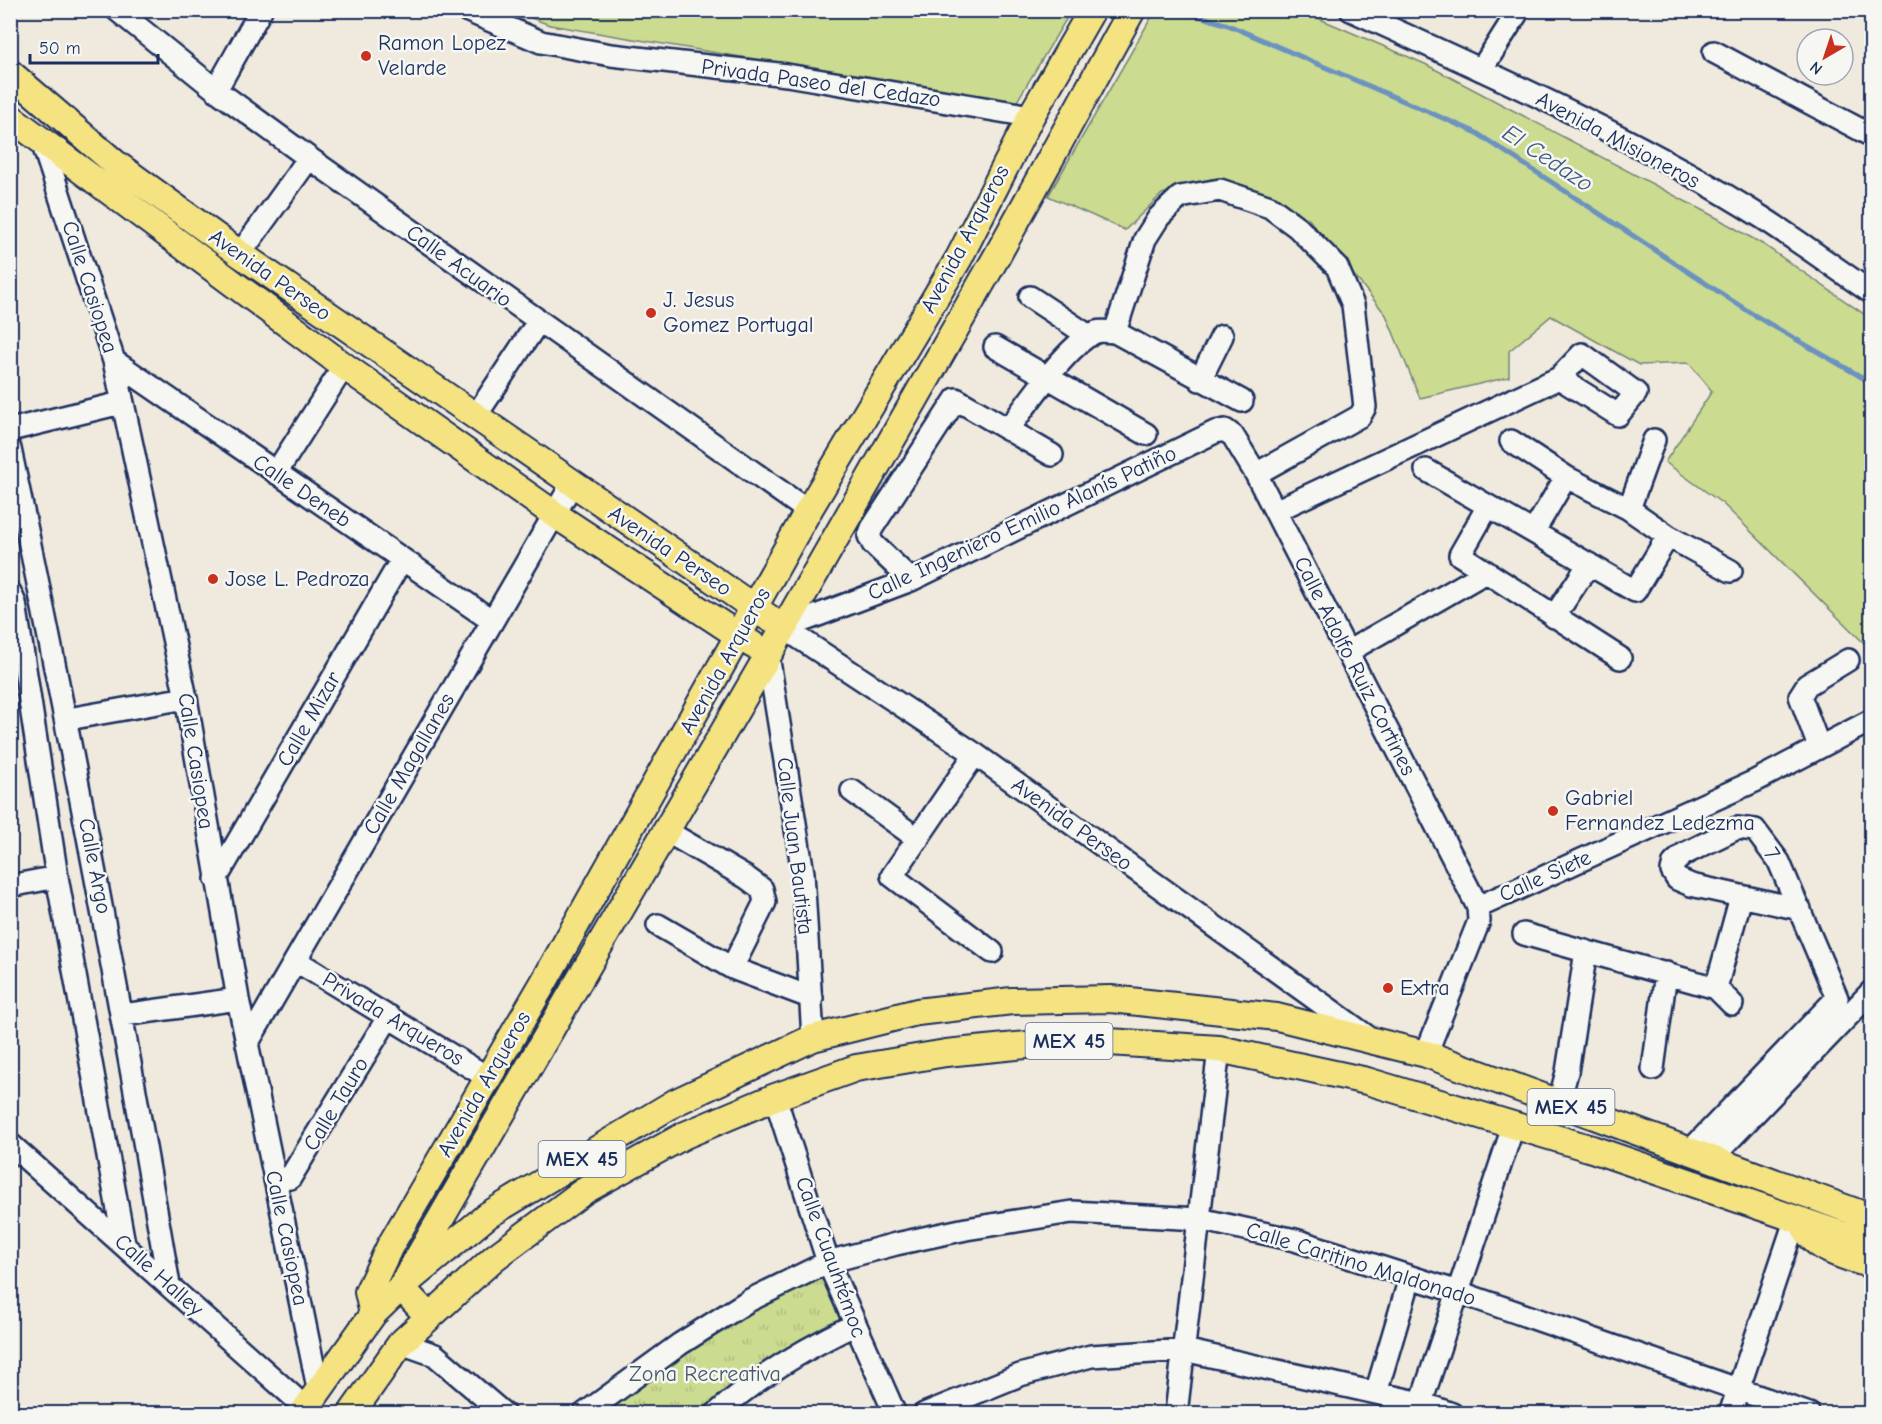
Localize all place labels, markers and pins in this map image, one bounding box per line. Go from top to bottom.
place label: Ramon Lopez Velarde [378,30,507,81]
marker: Ramon Lopez Velarde [359,49,373,63]
place label: J. Jesus Gomez Portugal [663,287,814,338]
marker: J. Jesus Gomez Portugal [644,306,658,320]
place label: Jose L. Pedroza [225,566,370,592]
marker: Jose L. Pedroza [206,572,220,586]
place label: Gabriel Fernandez Ledezma [1565,785,1755,836]
marker: Gabriel Fernandez Ledezma [1546,804,1560,818]
place label: Extra [1400,975,1450,1001]
marker: Extra [1381,981,1395,995]

